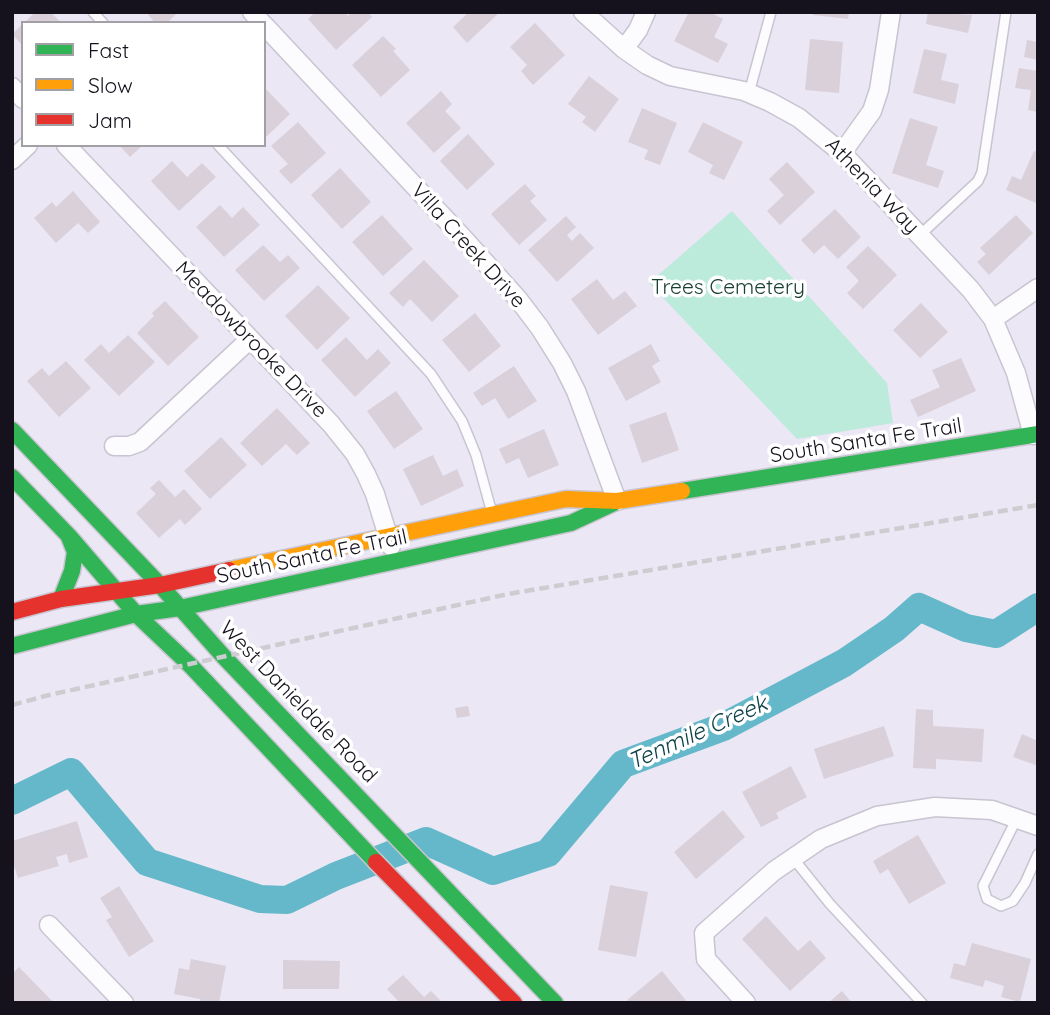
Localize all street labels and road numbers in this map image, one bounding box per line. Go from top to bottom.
street label: Athenia Way [820,133,924,239]
street label: Villa Creek Drive [405,178,531,314]
street label: Meadowbrooke Drive [170,256,332,424]
street label: South Santa Fe Trail [768,413,964,469]
street label: South Santa Fe Trail [215,525,409,589]
street label: West Danieldale Road [214,616,382,788]

